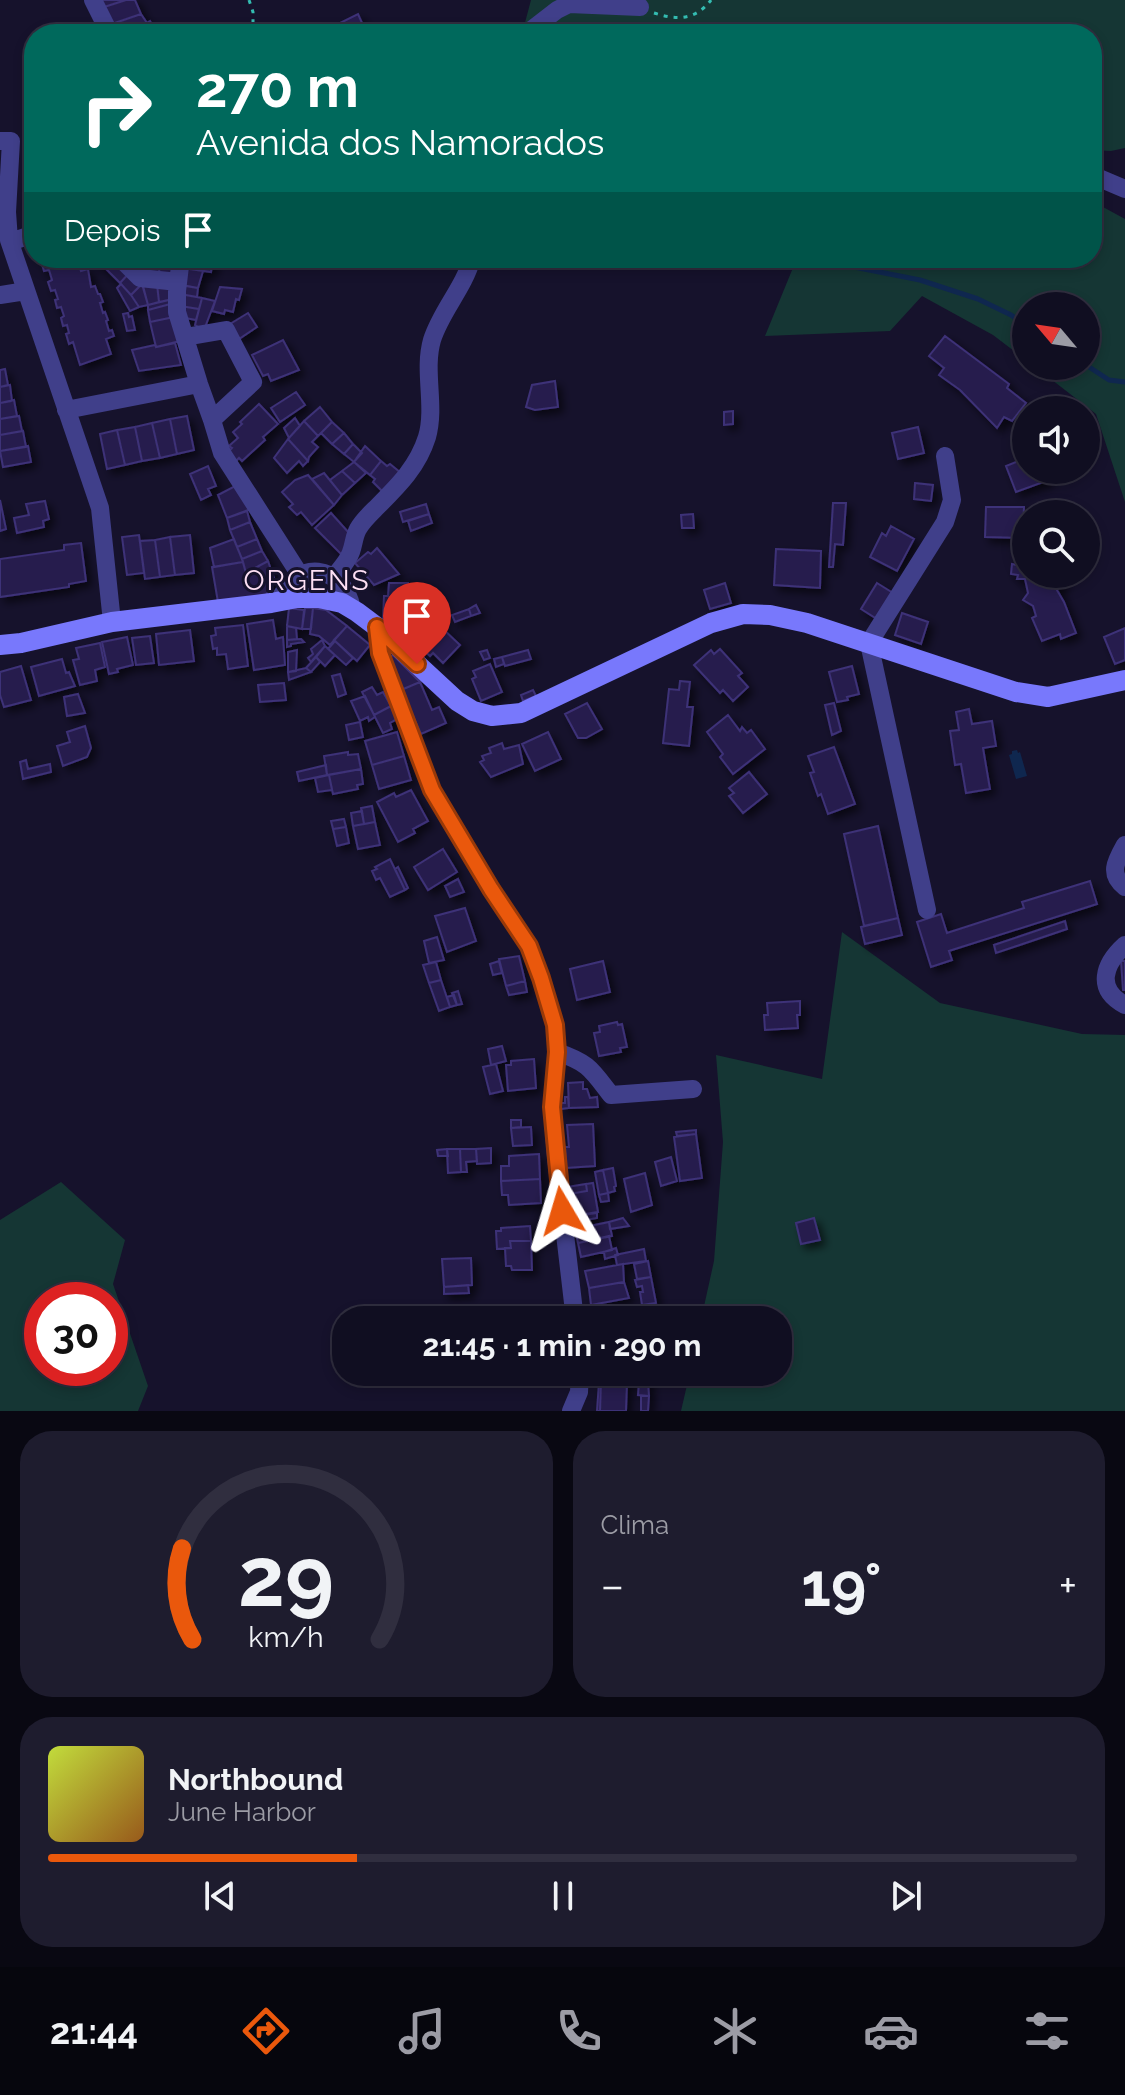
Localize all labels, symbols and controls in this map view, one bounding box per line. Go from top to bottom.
text: 270 m [196,54,359,120]
icon: right [64,56,168,160]
text: Avenida dos Namorados [196,121,604,163]
icon: arrive [176,208,220,252]
text: Depois [64,213,160,248]
north arrow [1012,292,1100,380]
map controls [1012,292,1100,588]
button: sound [1012,396,1100,484]
button: search [1012,500,1100,588]
district label: ORGENS [243,564,371,597]
pin [383,582,451,664]
icon: arrive [395,594,439,638]
position arrow [520,1169,604,1253]
speed limit sign: 30 [24,1282,128,1386]
text: 21:45 · 1 min · 290 m [422,1328,702,1363]
text: Clima [601,1510,669,1540]
text: 29 [238,1528,334,1625]
text: 19° [801,1550,882,1620]
text: − [601,1560,624,1611]
text: + [1059,1560,1077,1611]
text: km/h [249,1620,324,1654]
text: Northbound [168,1762,343,1797]
text: June Harbor [168,1797,316,1827]
icon: previous [198,1874,242,1918]
icon: pause [541,1874,585,1918]
icon: next [884,1874,928,1918]
icon: directions [238,2003,294,2059]
icon: music [394,2003,450,2059]
icon: phone [551,2003,607,2059]
icon: climate [707,2003,763,2059]
icon: car [863,2003,919,2059]
icon: filters [1019,2003,1075,2059]
text: 21:44 [50,2010,138,2052]

